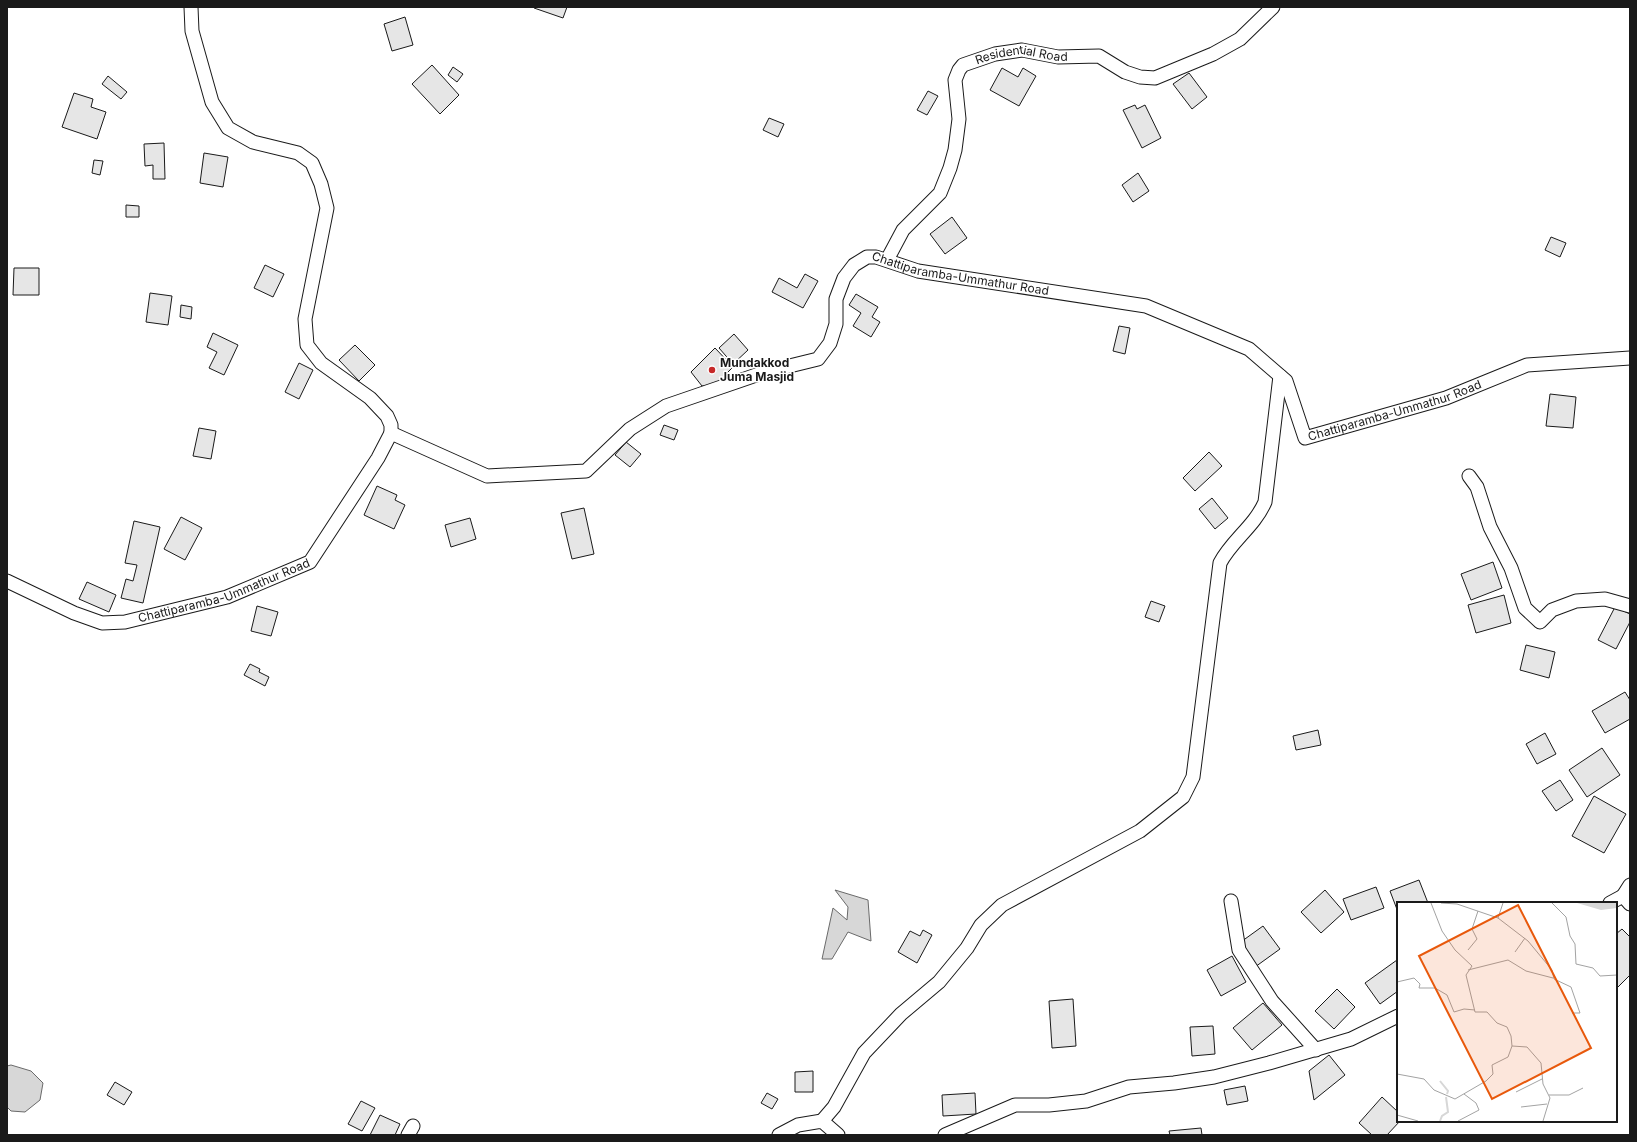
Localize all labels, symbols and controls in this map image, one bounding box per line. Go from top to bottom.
street label: Residential Road [973,42,1068,67]
street label: Chattiparamba-Ummathur Road [870,248,1050,298]
place label: Mundakkod Juma Masjid [720,355,794,384]
marker: Mundakkod Juma Masjid [707,365,717,375]
street label: Chattiparamba-Ummathur Road [1306,376,1483,444]
street label: Chattiparamba-Ummathur Road [136,555,312,626]
inset map [1397,902,1617,1122]

